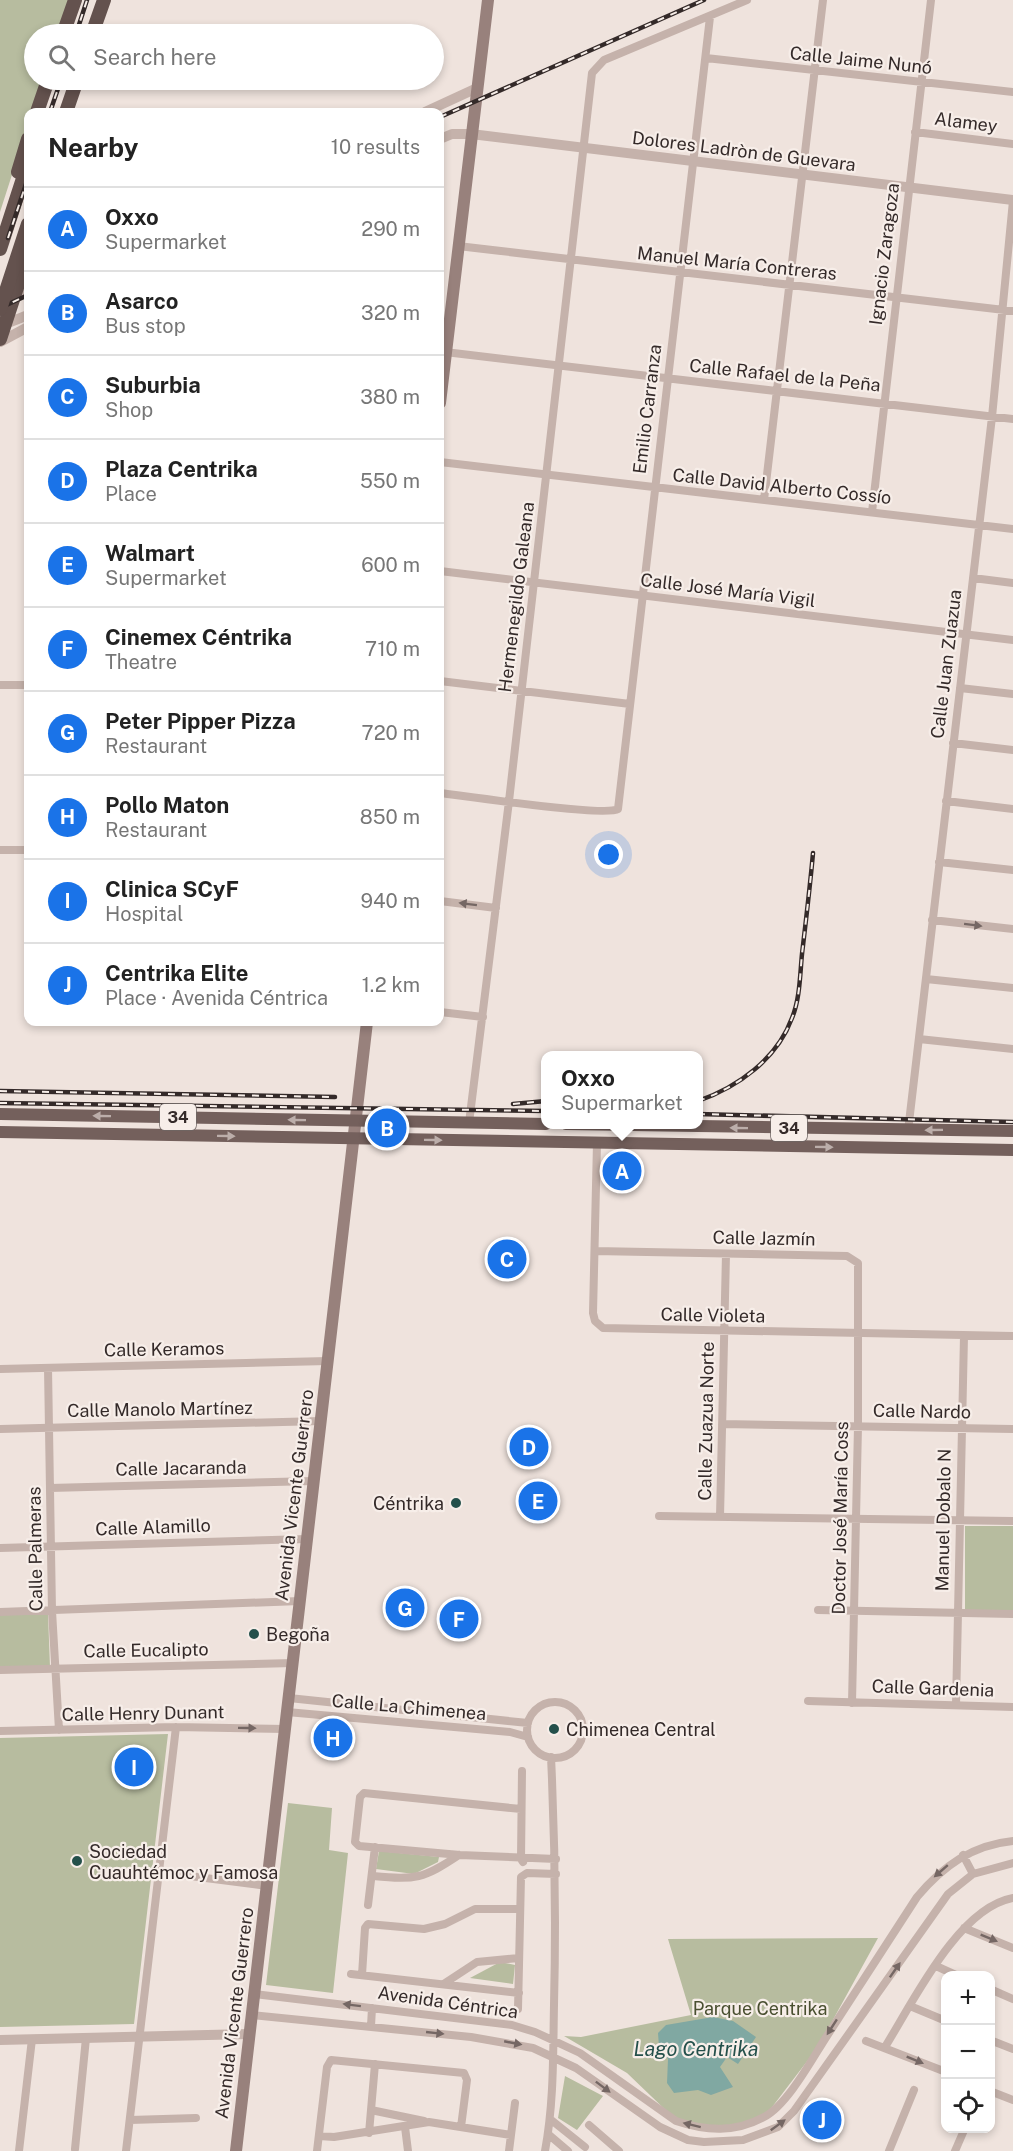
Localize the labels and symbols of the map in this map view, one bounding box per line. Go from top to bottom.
street label: Calle Jaime Nunó [789,42,933,78]
street label: Alamey [933,108,999,136]
street label: Dolores Ladròn de Guevara [631,127,857,175]
street label: Ignacio Zaragoza [865,182,903,326]
street label: Manuel María Contreras [636,242,838,284]
street label: Emilio Carranza [629,343,665,475]
street label: Calle Rafael de la Peña [688,355,882,395]
street label: Calle David Alberto Cossío [672,464,892,508]
street label: Hermenegildo Galeana [494,501,538,693]
street label: Calle José María Vigil [639,569,817,611]
street label: Calle Juan Zuazua [926,588,966,740]
your location [594,840,623,869]
one-way arrow [458,900,477,909]
one-way arrow [963,920,982,929]
road number: 34 [160,1104,196,1130]
pin: B [368,1106,406,1150]
one-way arrow [93,1111,112,1121]
one-way arrow [288,1115,307,1124]
road number: 34 [771,1115,807,1141]
one-way arrow [729,1123,748,1132]
one-way arrow [924,1126,943,1135]
one-way arrow [217,1131,236,1141]
one-way arrow [424,1135,443,1145]
one-way arrow [814,1143,833,1152]
pin: A [602,1148,642,1194]
street label: Calle Jazmín [712,1227,816,1249]
pin: C [488,1236,526,1282]
street label: Calle Violeta [660,1304,766,1326]
street label: Calle Keramos [104,1337,224,1361]
street label: Calle Zuazua Norte [694,1341,718,1501]
street label: Avenida Vicente Guerrero [271,1388,317,1602]
street label: Calle Manolo Martínez [67,1397,253,1421]
street label: Calle Nardo [873,1400,971,1422]
street label: Doctor José María Coss [828,1421,852,1615]
pin: D [510,1424,548,1470]
street label: Manuel Dobalo N [931,1448,955,1592]
street label: Calle Jacaranda [115,1456,247,1480]
pin: E [518,1478,558,1524]
street label: Calle Palmeras [23,1486,47,1612]
place label: Céntrika [373,1493,444,1514]
marker: Céntrika [449,1496,463,1510]
street label: Calle Alamillo [95,1514,211,1540]
pin: G [386,1586,424,1630]
pin: F [440,1596,478,1642]
place label: Begoña [266,1624,330,1645]
marker: Begoña [247,1627,261,1641]
street label: Calle Eucalipto [83,1638,209,1662]
street label: Calle Gardenia [871,1675,995,1701]
street label: Calle La Chimenea [331,1690,487,1724]
street label: Calle Henry Dunant [61,1701,225,1725]
pin: H [314,1716,352,1760]
place label: Chimenea Central [566,1719,716,1740]
marker: Chimenea Central [547,1722,561,1736]
one-way arrow [238,1723,257,1733]
pin: I [114,1744,154,1790]
place label: Sociedad Cuauhtémoc y Famosa [89,1841,278,1883]
marker: Sociedad Cuauhtémoc y Famosa [70,1854,84,1868]
one-way arrow [933,1865,949,1878]
street label: Avenida Vicente Guerrero [211,1906,257,2120]
one-way arrow [980,1933,998,1943]
one-way arrow [889,1962,901,1978]
street label: Avenida Céntrica [377,1982,519,2022]
park label: Parque Centrika [693,1998,827,2019]
one-way arrow [343,2001,362,2010]
one-way arrow [827,2019,838,2036]
one-way arrow [425,2028,444,2038]
water label: Lago Centrika [634,2037,758,2061]
one-way arrow [504,2039,523,2048]
one-way arrow [906,2056,924,2065]
one-way arrow [595,2080,611,2093]
pin: J [802,2098,842,2142]
one-way arrow [770,2119,786,2131]
one-way arrow [683,2120,701,2130]

